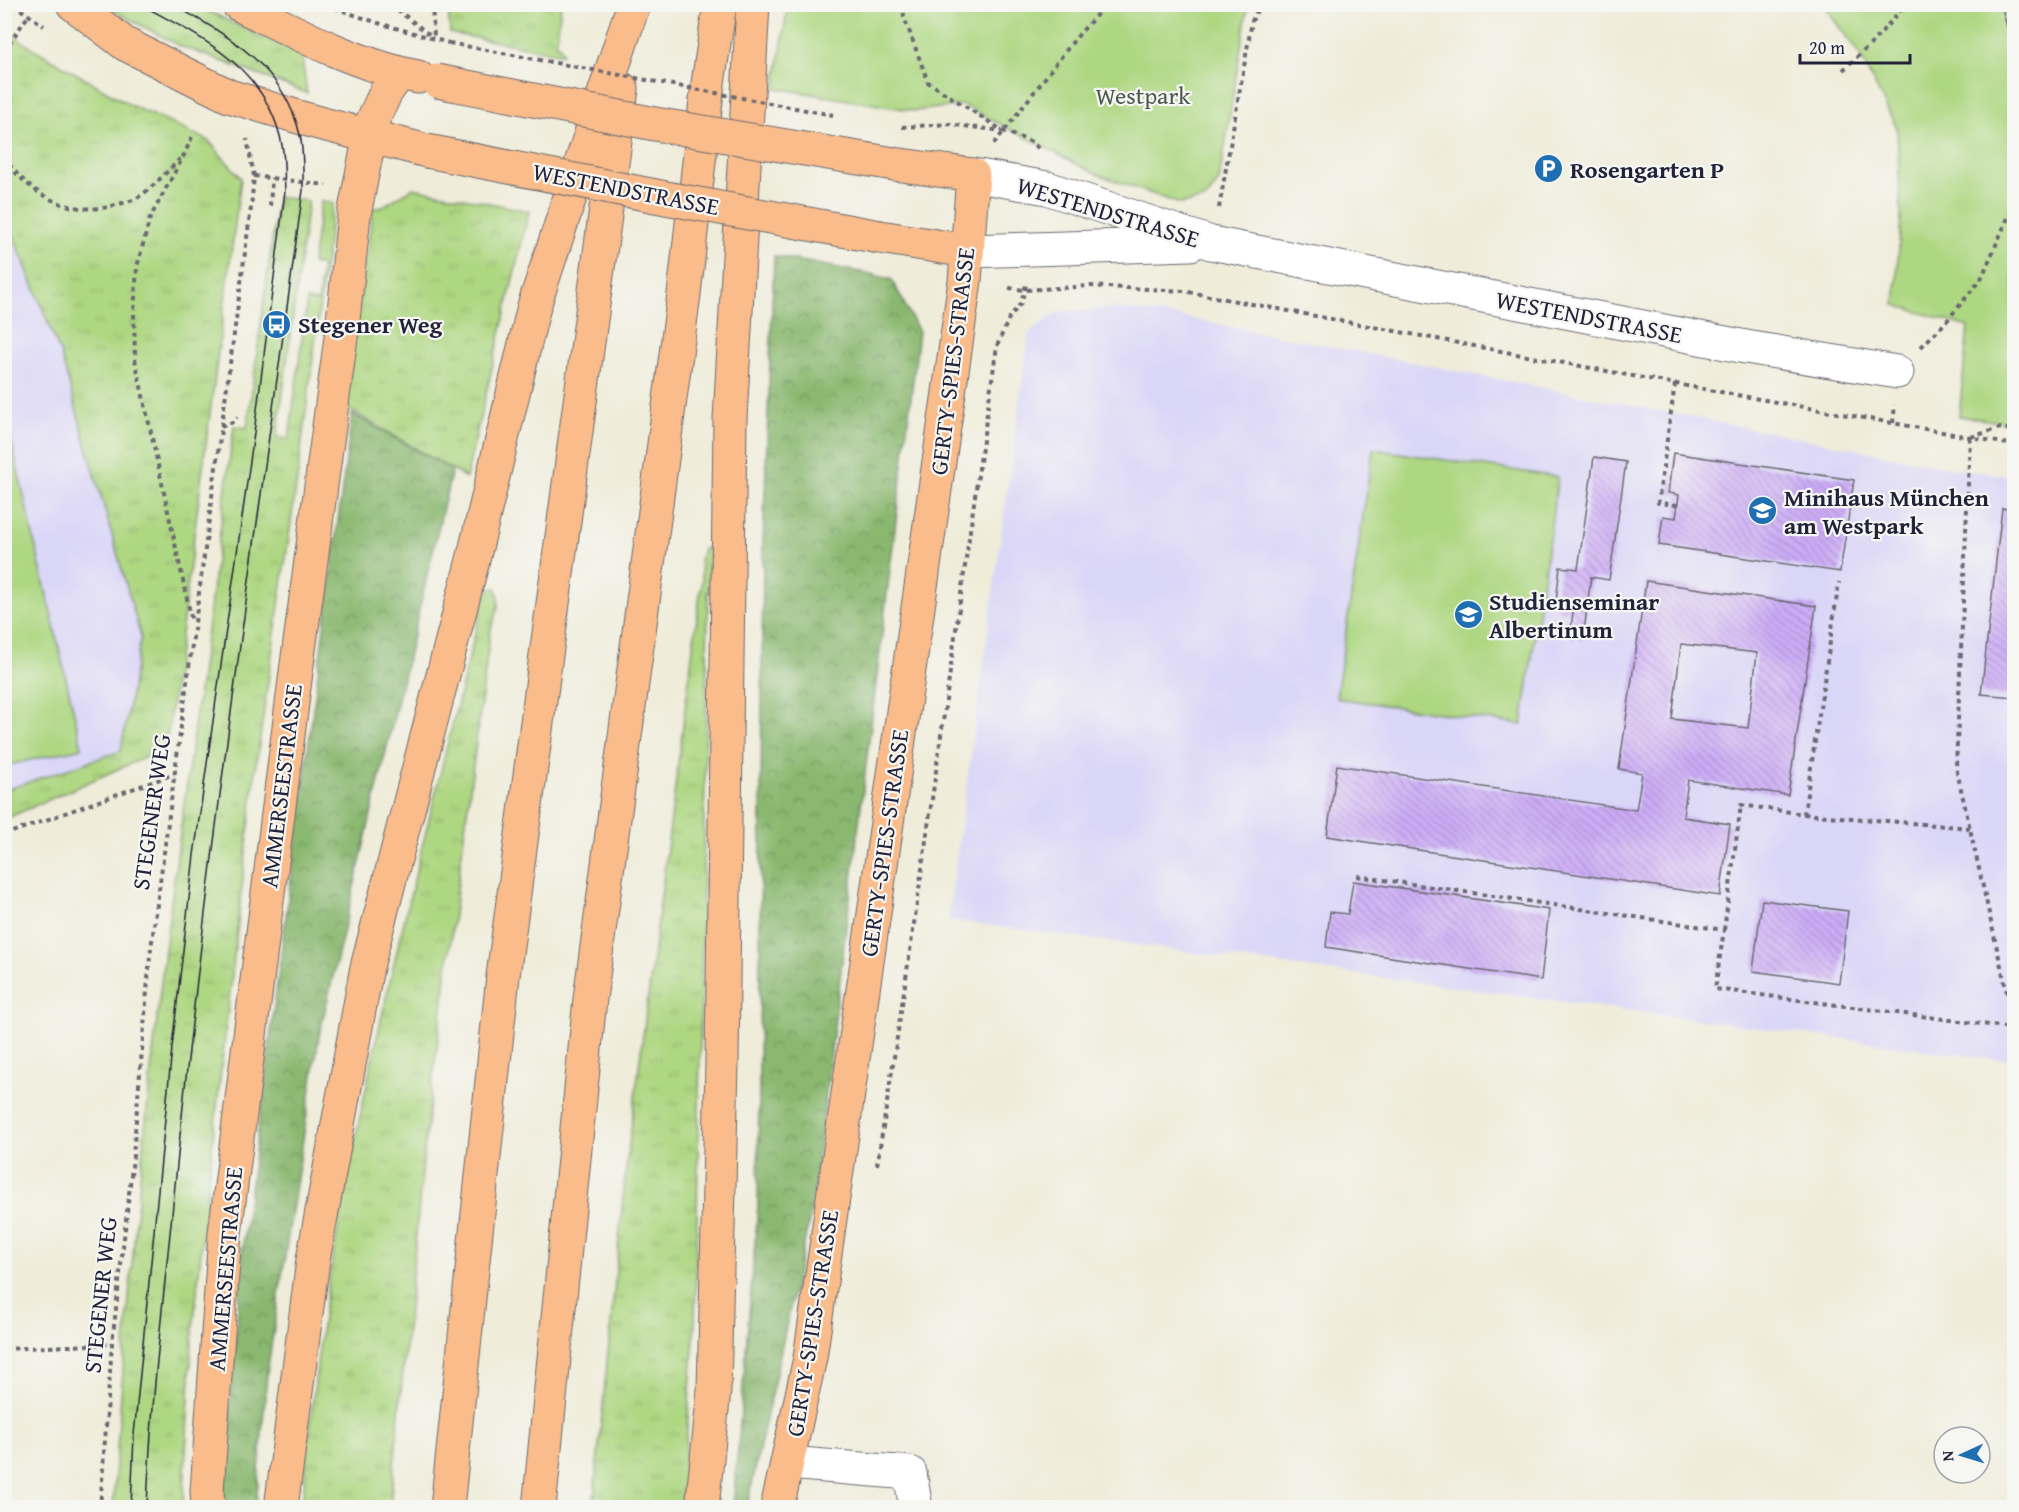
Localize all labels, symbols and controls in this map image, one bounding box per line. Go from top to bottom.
scale bar [1800,27,1910,65]
text: 20 m [1809,34,1845,61]
park label: Westpark [1095,78,1191,113]
place label: Rosengarten P [1570,152,1724,187]
parking icon: Rosengarten P [1533,153,1565,185]
street label: WESTENDSTRASSE [530,154,722,224]
street label: WESTENDSTRASSE [1012,168,1204,256]
street label: GERTY-SPIES-STRASSE [921,245,983,477]
street label: WESTENDSTRASSE [1493,282,1685,352]
place label: Stegener Weg [298,307,442,342]
bus stop icon: Stegener Weg [261,308,293,340]
place label: Minihaus München am Westpark [1784,480,1989,543]
school or university icon: Minihaus München am Westpark [1747,495,1779,527]
place label: Studienseminar Albertinum [1489,584,1659,647]
school or university icon: Studienseminar Albertinum [1452,599,1484,631]
street label: AMMERSEESTRASSE [251,682,311,890]
street label: GERTY-SPIES-STRASSE [851,727,917,959]
street label: STEGENER WEG [123,732,179,892]
street label: AMMERSEESTRASSE [199,1165,251,1373]
street label: GERTY-SPIES-STRASSE [777,1207,847,1439]
street label: STEGENER WEG [74,1215,126,1375]
north arrow [1932,1425,1992,1485]
text: N [1935,1450,1959,1462]

